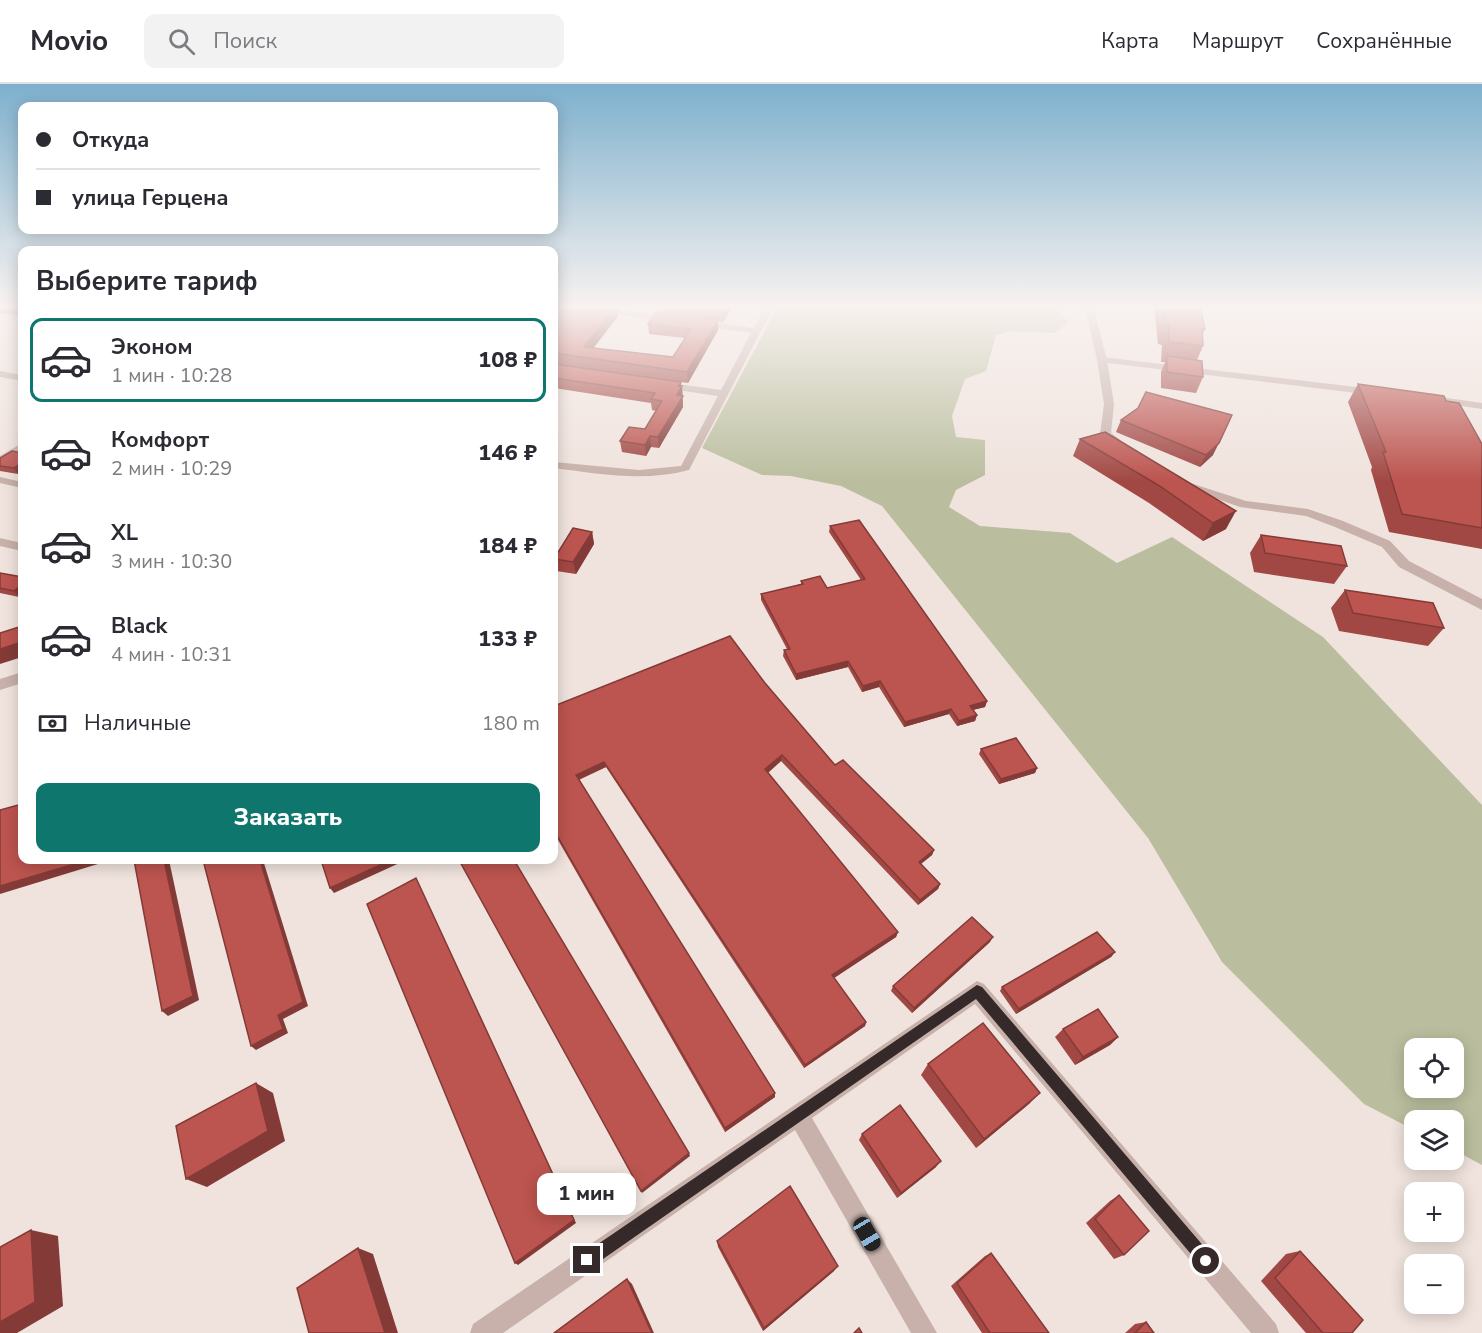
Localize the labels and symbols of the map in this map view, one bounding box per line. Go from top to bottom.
callout: 1 мин [538,1173,636,1215]
car [850,1214,884,1254]
route end [573,1246,600,1273]
route start [1192,1247,1219,1274]

